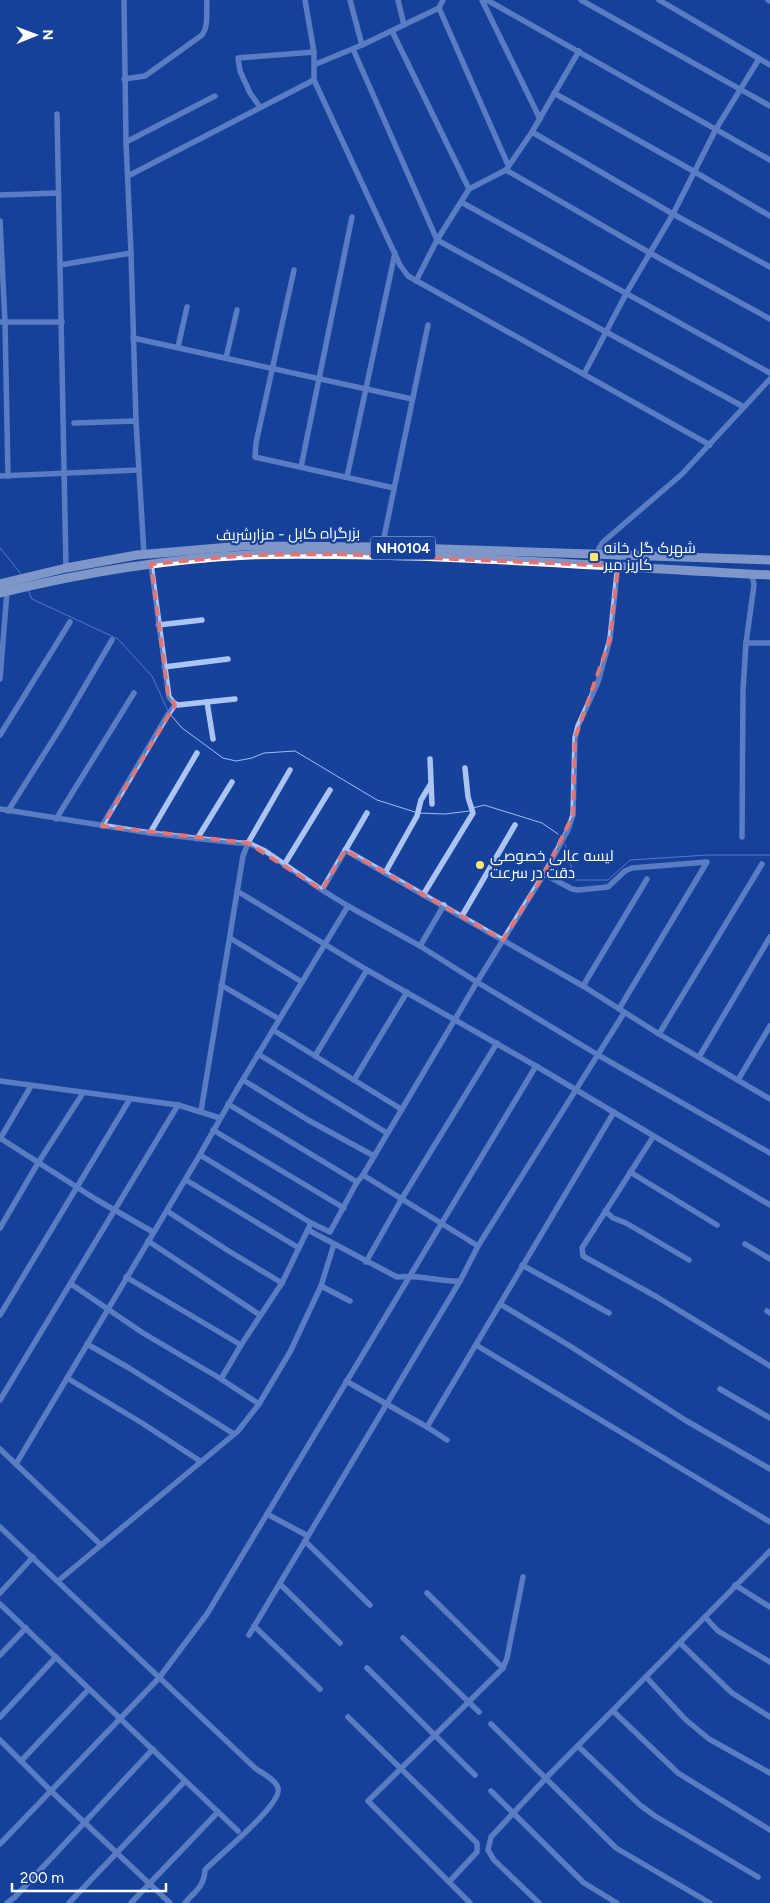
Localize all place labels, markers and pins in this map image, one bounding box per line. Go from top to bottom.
place label: شهرک گل خانه کاریز میر [603,539,696,574]
marker: شهرک گل خانه کاریز میر [588,551,600,563]
place label: لیسه عالی خصوصی دقت در سرعت [490,847,614,882]
marker: لیسه عالی خصوصی دقت در سرعت [474,859,486,871]

